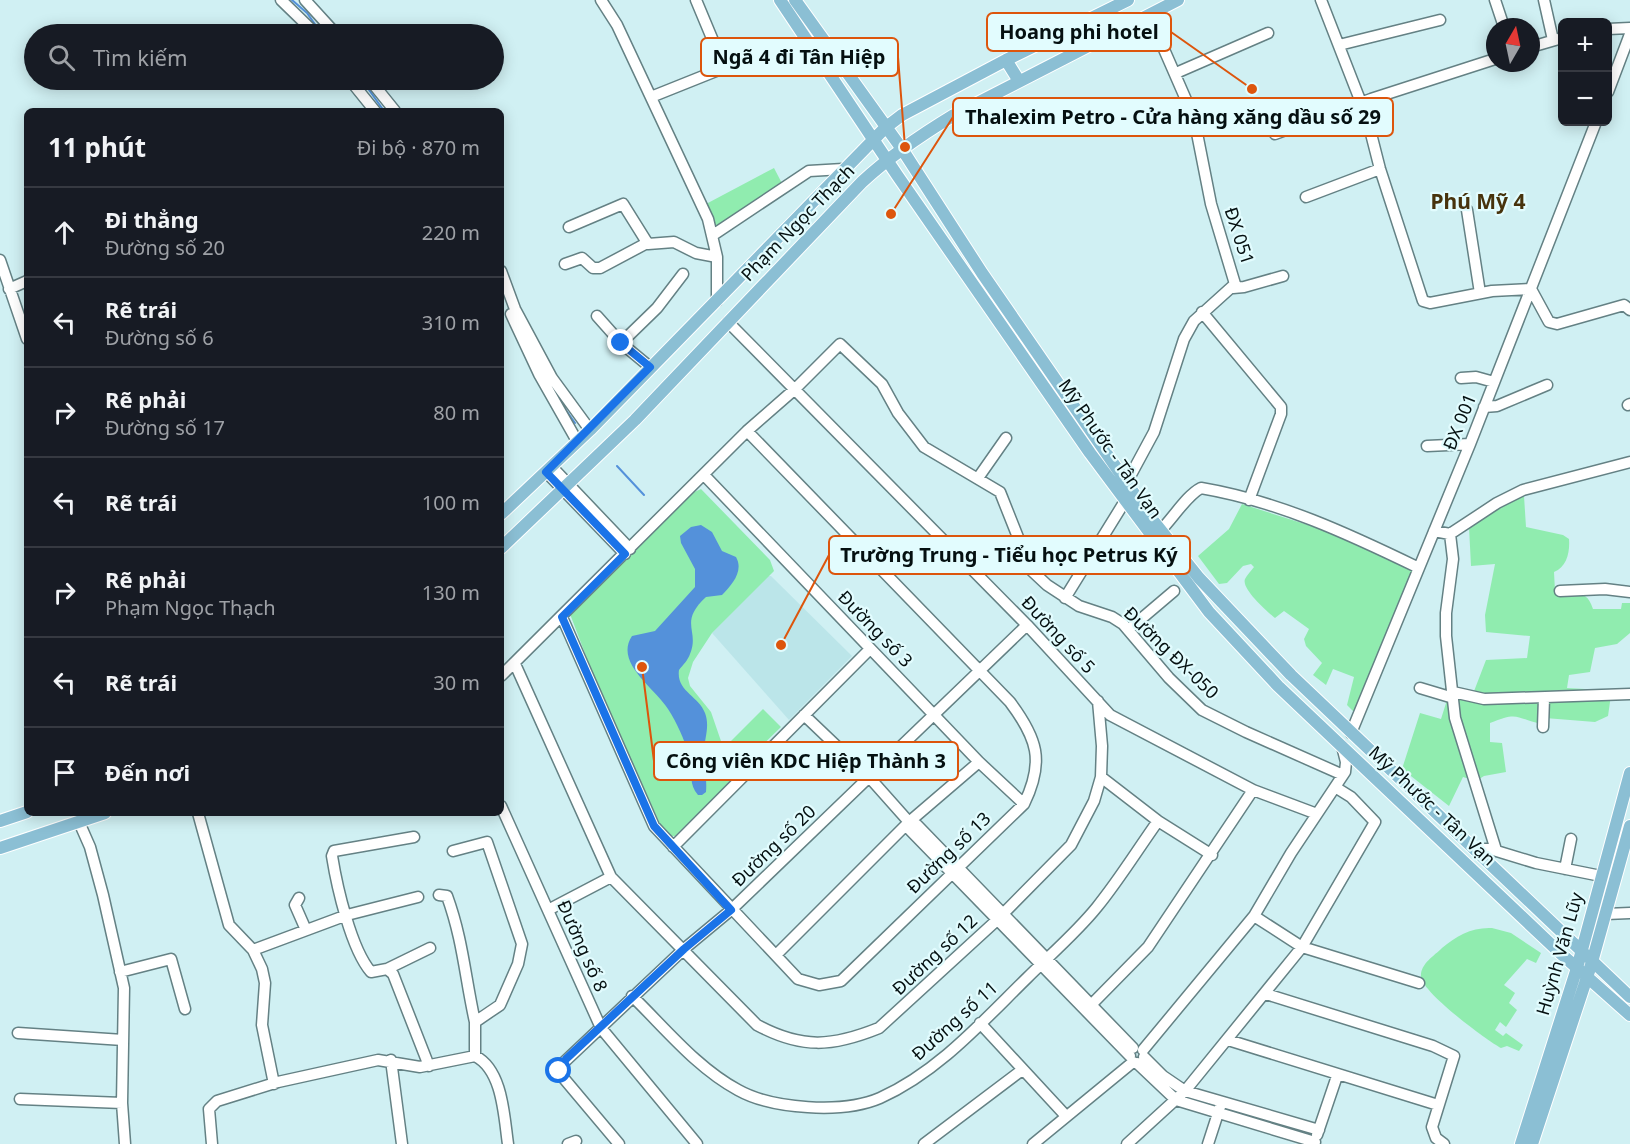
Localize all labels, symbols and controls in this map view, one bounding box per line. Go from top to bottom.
callout: Hoang phi hotel [987,13,1171,51]
text: Hoang phi hotel [999,18,1159,45]
north arrow [1486,18,1540,72]
map controls [1558,18,1612,126]
button: + [1558,18,1612,72]
search box [24,24,504,90]
callout: Ngã 4 đi Tân Hiệp [701,38,898,76]
icon: search [45,41,78,74]
text: Tìm kiếm [93,42,188,72]
text: Ngã 4 đi Tân Hiệp [713,43,885,70]
button: − [1558,72,1612,126]
callout: Thalexim Petro - Cửa hàng xăng dầu số 29 [953,98,1393,136]
text: Thalexim Petro - Cửa hàng xăng dầu số 29 [965,103,1381,130]
text: 11 phút [48,129,146,165]
text: Đi bộ · 870 m [357,134,480,161]
street label: Phạm Ngọc Thạch [735,159,859,286]
district label: Phú Mỹ 4 [1430,187,1526,215]
text: Đi thẳng [105,204,199,234]
street label: ĐX 051 [1219,204,1260,267]
icon: ahead [48,216,81,249]
text: 220 m [422,219,480,246]
text: Đường số 20 [105,234,225,261]
text: Rẽ trái [105,294,177,324]
icon: left [48,306,81,339]
text: 310 m [422,309,480,336]
text: Đường số 6 [105,324,214,351]
route end [607,329,633,355]
street label: Mỹ Phước - Tân Vạn [1054,374,1168,523]
text: Rẽ phải [105,384,186,414]
street label: ĐX 001 [1437,390,1481,453]
icon: right [48,396,81,429]
text: 80 m [433,399,480,426]
text: Đường số 17 [105,414,225,441]
icon: left [48,486,81,519]
text: Rẽ trái [105,487,177,517]
text: 100 m [422,489,480,516]
callout: Trường Trung - Tiểu học Petrus Ký [829,536,1190,574]
text: Trường Trung - Tiểu học Petrus Ký [840,541,1178,568]
text: Rẽ phải [105,564,186,594]
icon: right [48,576,81,609]
text: 130 m [422,579,480,606]
street label: Đường số 3 [833,585,918,672]
street label: Đường số 5 [1017,590,1101,678]
text: Phạm Ngọc Thạch [105,594,276,621]
street label: Đường ĐX-050 [1119,601,1224,704]
icon: left [48,666,81,699]
text: Rẽ trái [105,667,177,697]
text: 30 m [433,669,480,696]
street label: Mỹ Phước - Tân Vạn [1364,740,1501,870]
callout: Công viên KDC Hiệp Thành 3 [654,742,958,780]
text: Công viên KDC Hiệp Thành 3 [666,747,946,774]
icon: arrive [48,756,81,789]
text: Đến nơi [105,757,190,787]
street label: Đường số 20 [726,799,820,891]
street label: Đường số 13 [901,806,995,898]
street label: Huỳnh Văn Lũy [1530,889,1588,1018]
street label: Đường số 8 [552,896,614,995]
street label: Đường số 12 [887,909,982,1000]
street label: Đường số 11 [906,975,1003,1065]
route start [545,1057,571,1083]

